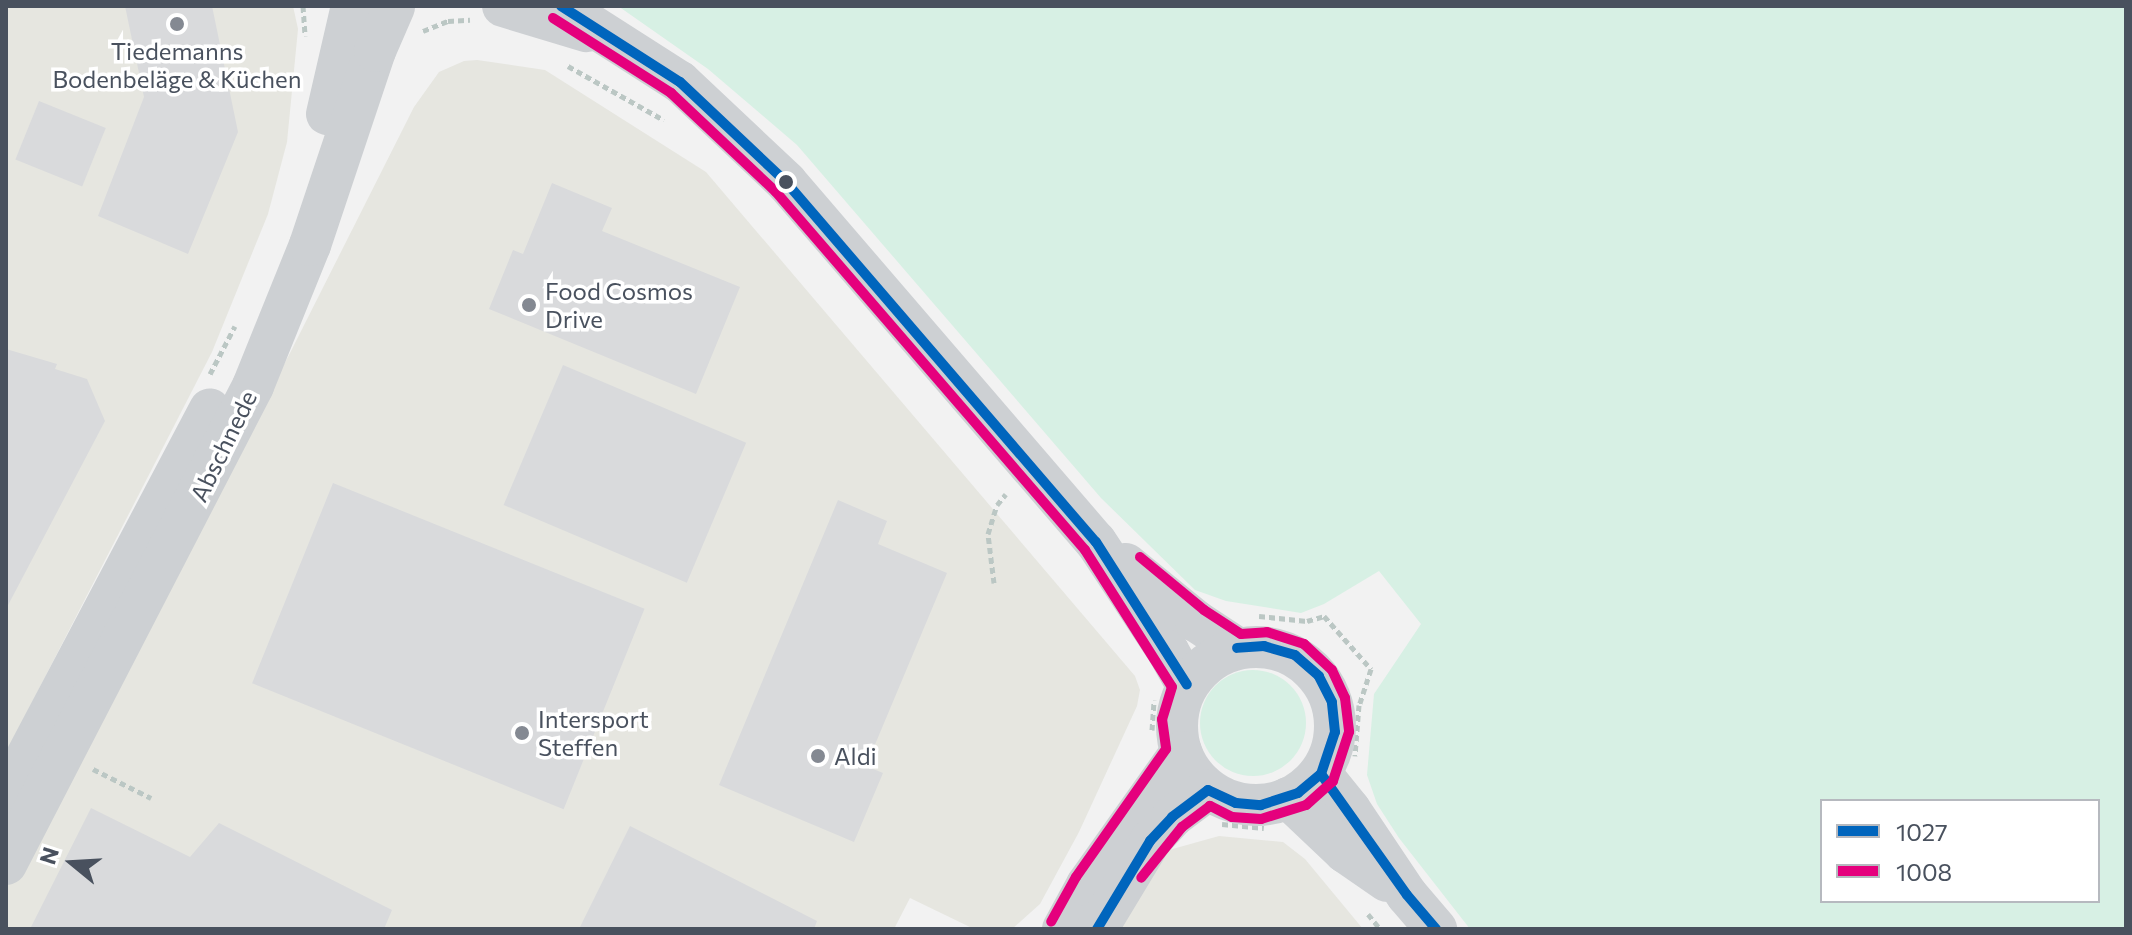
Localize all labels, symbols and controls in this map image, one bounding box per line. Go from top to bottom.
marker: Tiedemanns Bodenbeläge & Küchen [168,15,186,33]
place label: Tiedemanns Bodenbeläge & Küchen [53,37,301,93]
unlabelled marker [778,174,794,190]
place label: Food Cosmos Drive [545,277,693,333]
marker: Food Cosmos Drive [520,296,538,314]
street label: Abschnede [184,386,262,506]
place label: Intersport Steffen [538,705,649,761]
marker: Intersport Steffen [513,724,531,742]
place label: Aldi [834,742,877,770]
marker: Aldi [809,747,827,765]
legend [1820,799,2100,903]
text: 1027 [1896,817,1948,846]
north arrow [32,823,112,903]
text: N [33,843,64,867]
text: 1008 [1896,857,1952,886]

